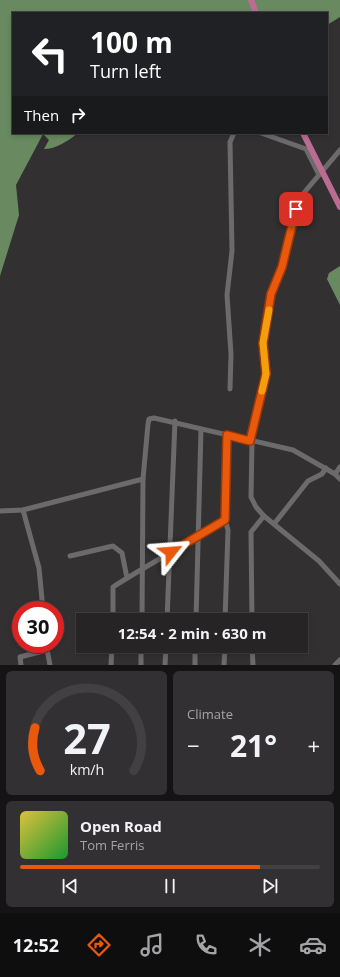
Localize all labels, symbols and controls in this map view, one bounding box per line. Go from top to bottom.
text: 100 m [90,23,173,61]
icon: left [24,28,76,80]
text: Turn left [90,59,161,83]
icon: right [67,104,89,126]
text: Then [24,105,59,125]
pin [279,192,313,226]
icon: arrive [285,198,307,220]
position arrow [150,531,192,573]
speed limit sign: 30 [12,601,64,653]
text: 12:54 · 2 min · 630 m [118,623,266,643]
text: Climate [187,705,233,723]
text: 27 [63,710,110,766]
text: 21° [230,725,277,766]
text: − [187,730,200,760]
text: + [307,730,320,760]
text: km/h [69,760,104,779]
text: Open Road [80,816,162,836]
text: Tom Ferris [80,836,145,854]
icon: previous [59,875,81,897]
icon: pause [159,875,181,897]
icon: next [259,875,281,897]
icon: directions [85,931,113,959]
icon: music [138,931,166,959]
icon: phone [192,931,220,959]
icon: climate [246,931,274,959]
icon: car [299,931,327,959]
text: 12:52 [13,933,59,957]

